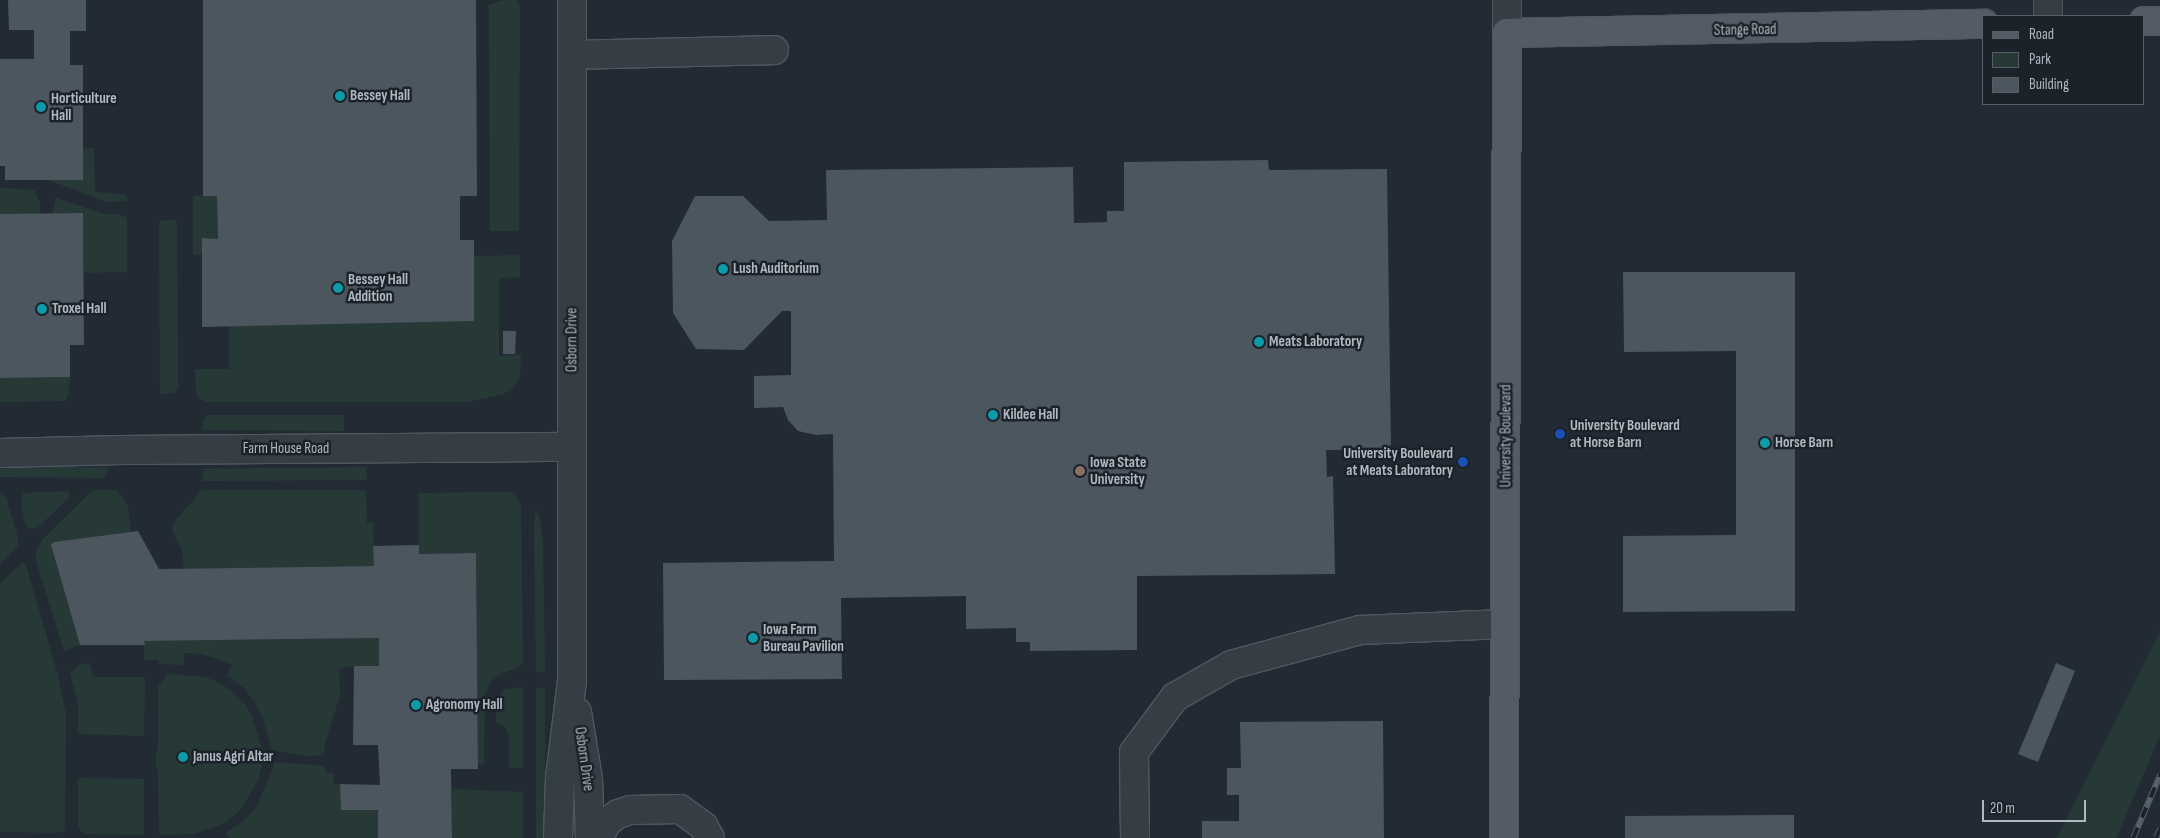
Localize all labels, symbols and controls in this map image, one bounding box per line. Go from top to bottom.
legend [1982,15,2145,105]
street label: Stange Road [1714,20,1776,40]
text: Road [2029,25,2054,44]
text: Park [2029,50,2051,69]
text: Building [2029,75,2069,94]
place label: Bessey Hall [350,87,410,105]
place label: Horticulture Hall [51,89,117,124]
marker: Bessey Hall [334,90,346,102]
marker: Horticulture Hall [35,101,47,113]
place label: Lush Auditorium [733,260,819,278]
marker: Lush Auditorium [717,263,729,275]
place label: Bessey Hall Addition [348,270,408,305]
marker: Bessey Hall Addition [332,282,344,294]
place label: Troxel Hall [52,300,107,318]
marker: Troxel Hall [36,303,48,315]
street label: Osborn Drive [563,308,581,372]
place label: Meats Laboratory [1269,333,1362,351]
marker: Meats Laboratory [1253,336,1265,348]
street label: University Boulevard [1497,385,1515,487]
place label: Kildee Hall [1003,406,1058,424]
marker: Kildee Hall [987,409,999,421]
place label: University Boulevard at Horse Barn [1570,416,1680,451]
marker: University Boulevard at Horse Barn [1554,428,1566,440]
place label: Horse Barn [1775,434,1833,452]
marker: Horse Barn [1759,437,1771,449]
street label: Farm House Road [243,440,329,458]
place label: University Boulevard at Meats Laboratory [1343,444,1453,479]
place label: Iowa State University [1090,453,1146,488]
marker: University Boulevard at Meats Laboratory [1457,456,1469,468]
marker: Iowa State University [1074,465,1086,477]
place label: Iowa Farm Bureau Pavilion [763,620,844,655]
marker: Iowa Farm Bureau Pavilion [747,632,759,644]
place label: Agronomy Hall [426,696,502,714]
marker: Agronomy Hall [410,699,422,711]
street label: Osborn Drive [571,726,597,792]
place label: Janus Agri Altar [193,748,273,766]
marker: Janus Agri Altar [177,751,189,763]
scale bar [1985,790,2089,822]
text: 20 m [1990,799,2015,818]

